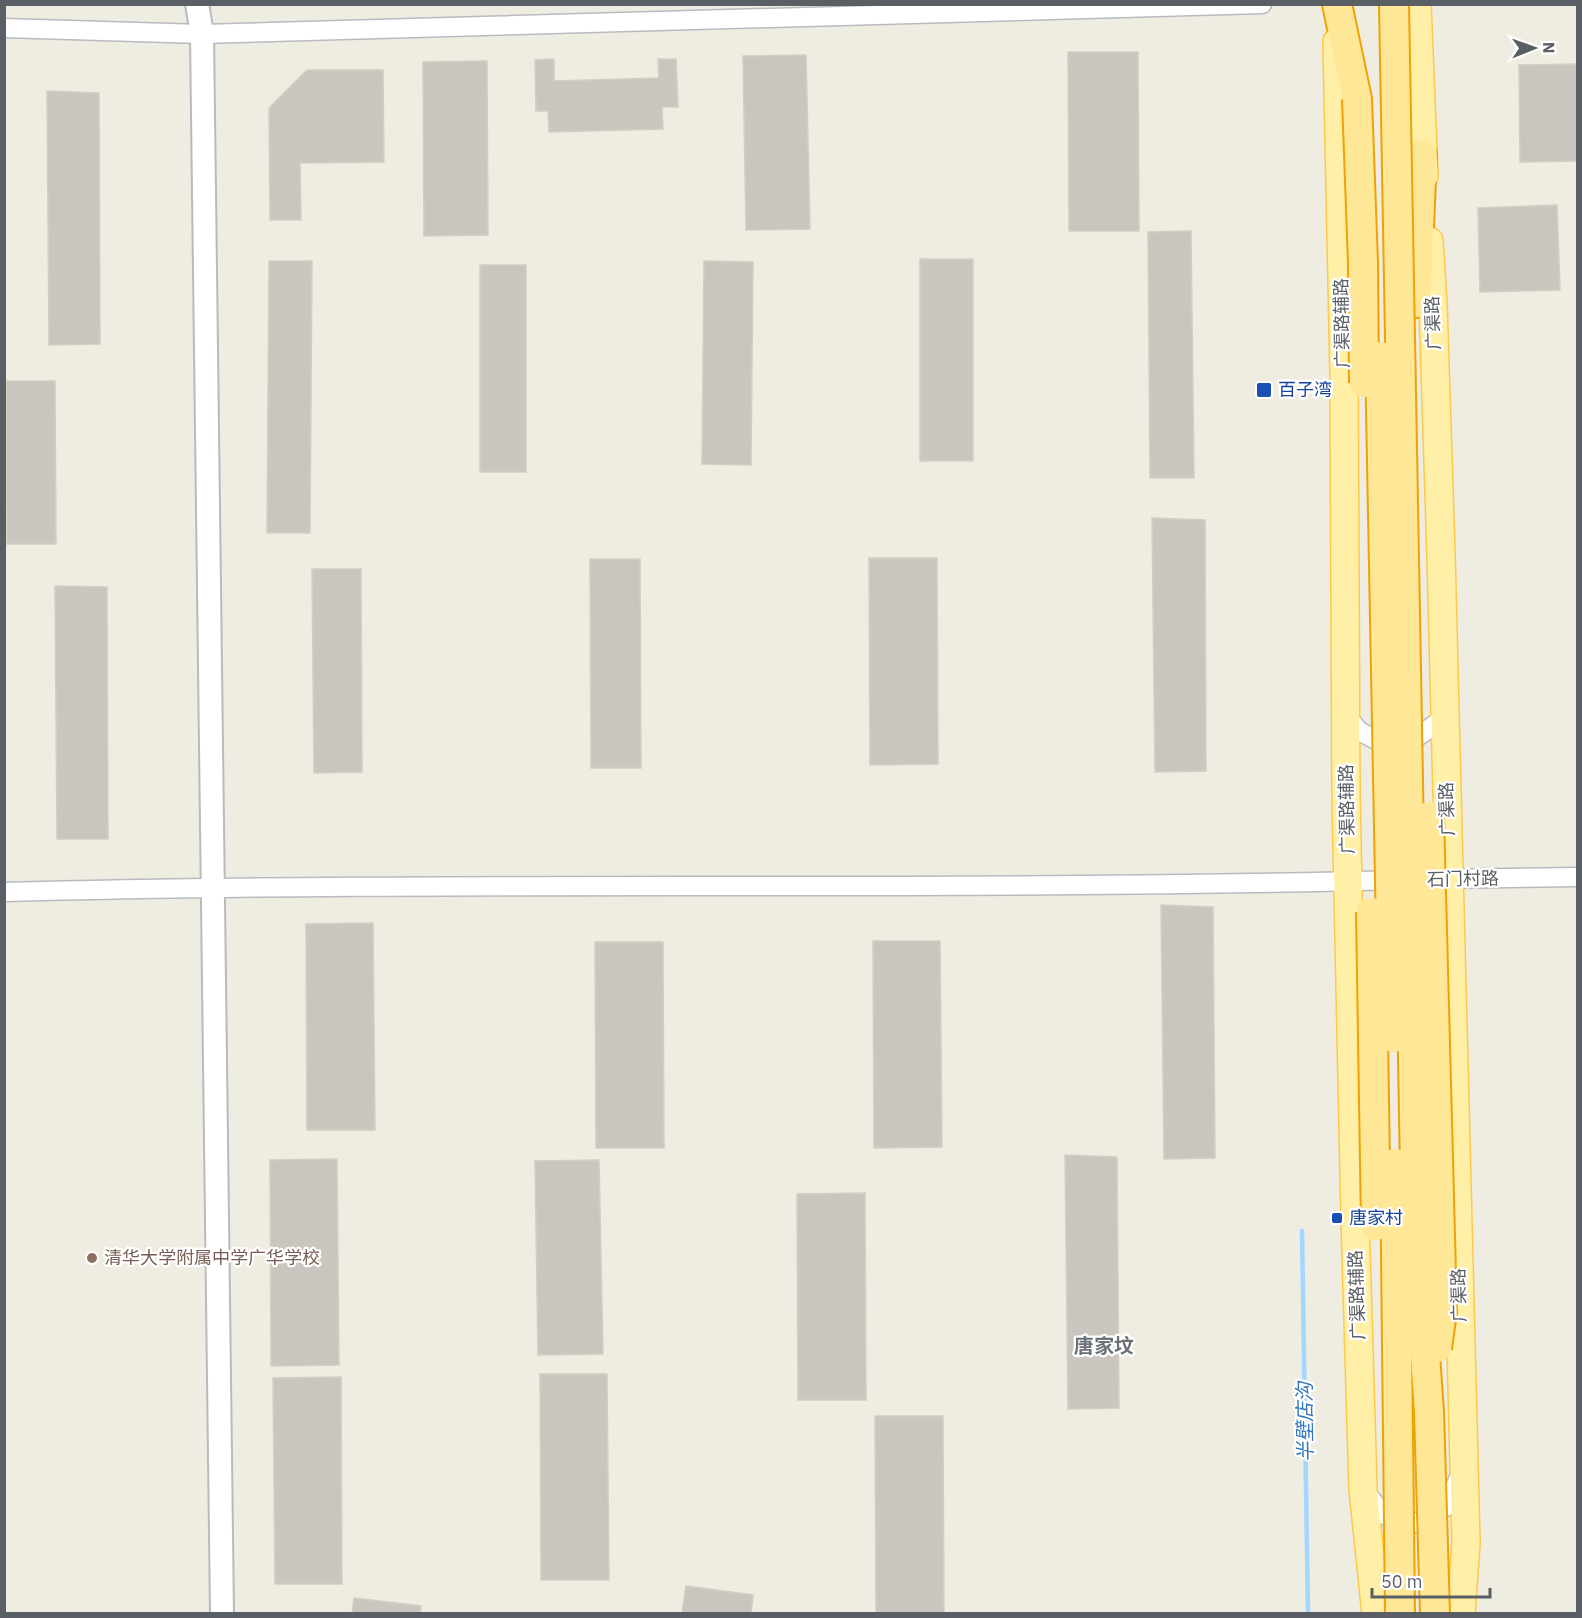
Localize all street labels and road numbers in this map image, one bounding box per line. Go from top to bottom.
street label: 广渠路辅路 [1329,278,1354,368]
street label: 广渠路 [1420,296,1445,350]
street label: 广渠路辅路 [1334,764,1359,854]
street label: 广渠路 [1434,782,1459,836]
street label: 石门村路 [1427,866,1499,891]
street label: 广渠路辅路 [1343,1250,1370,1340]
street label: 广渠路 [1447,1268,1470,1322]

